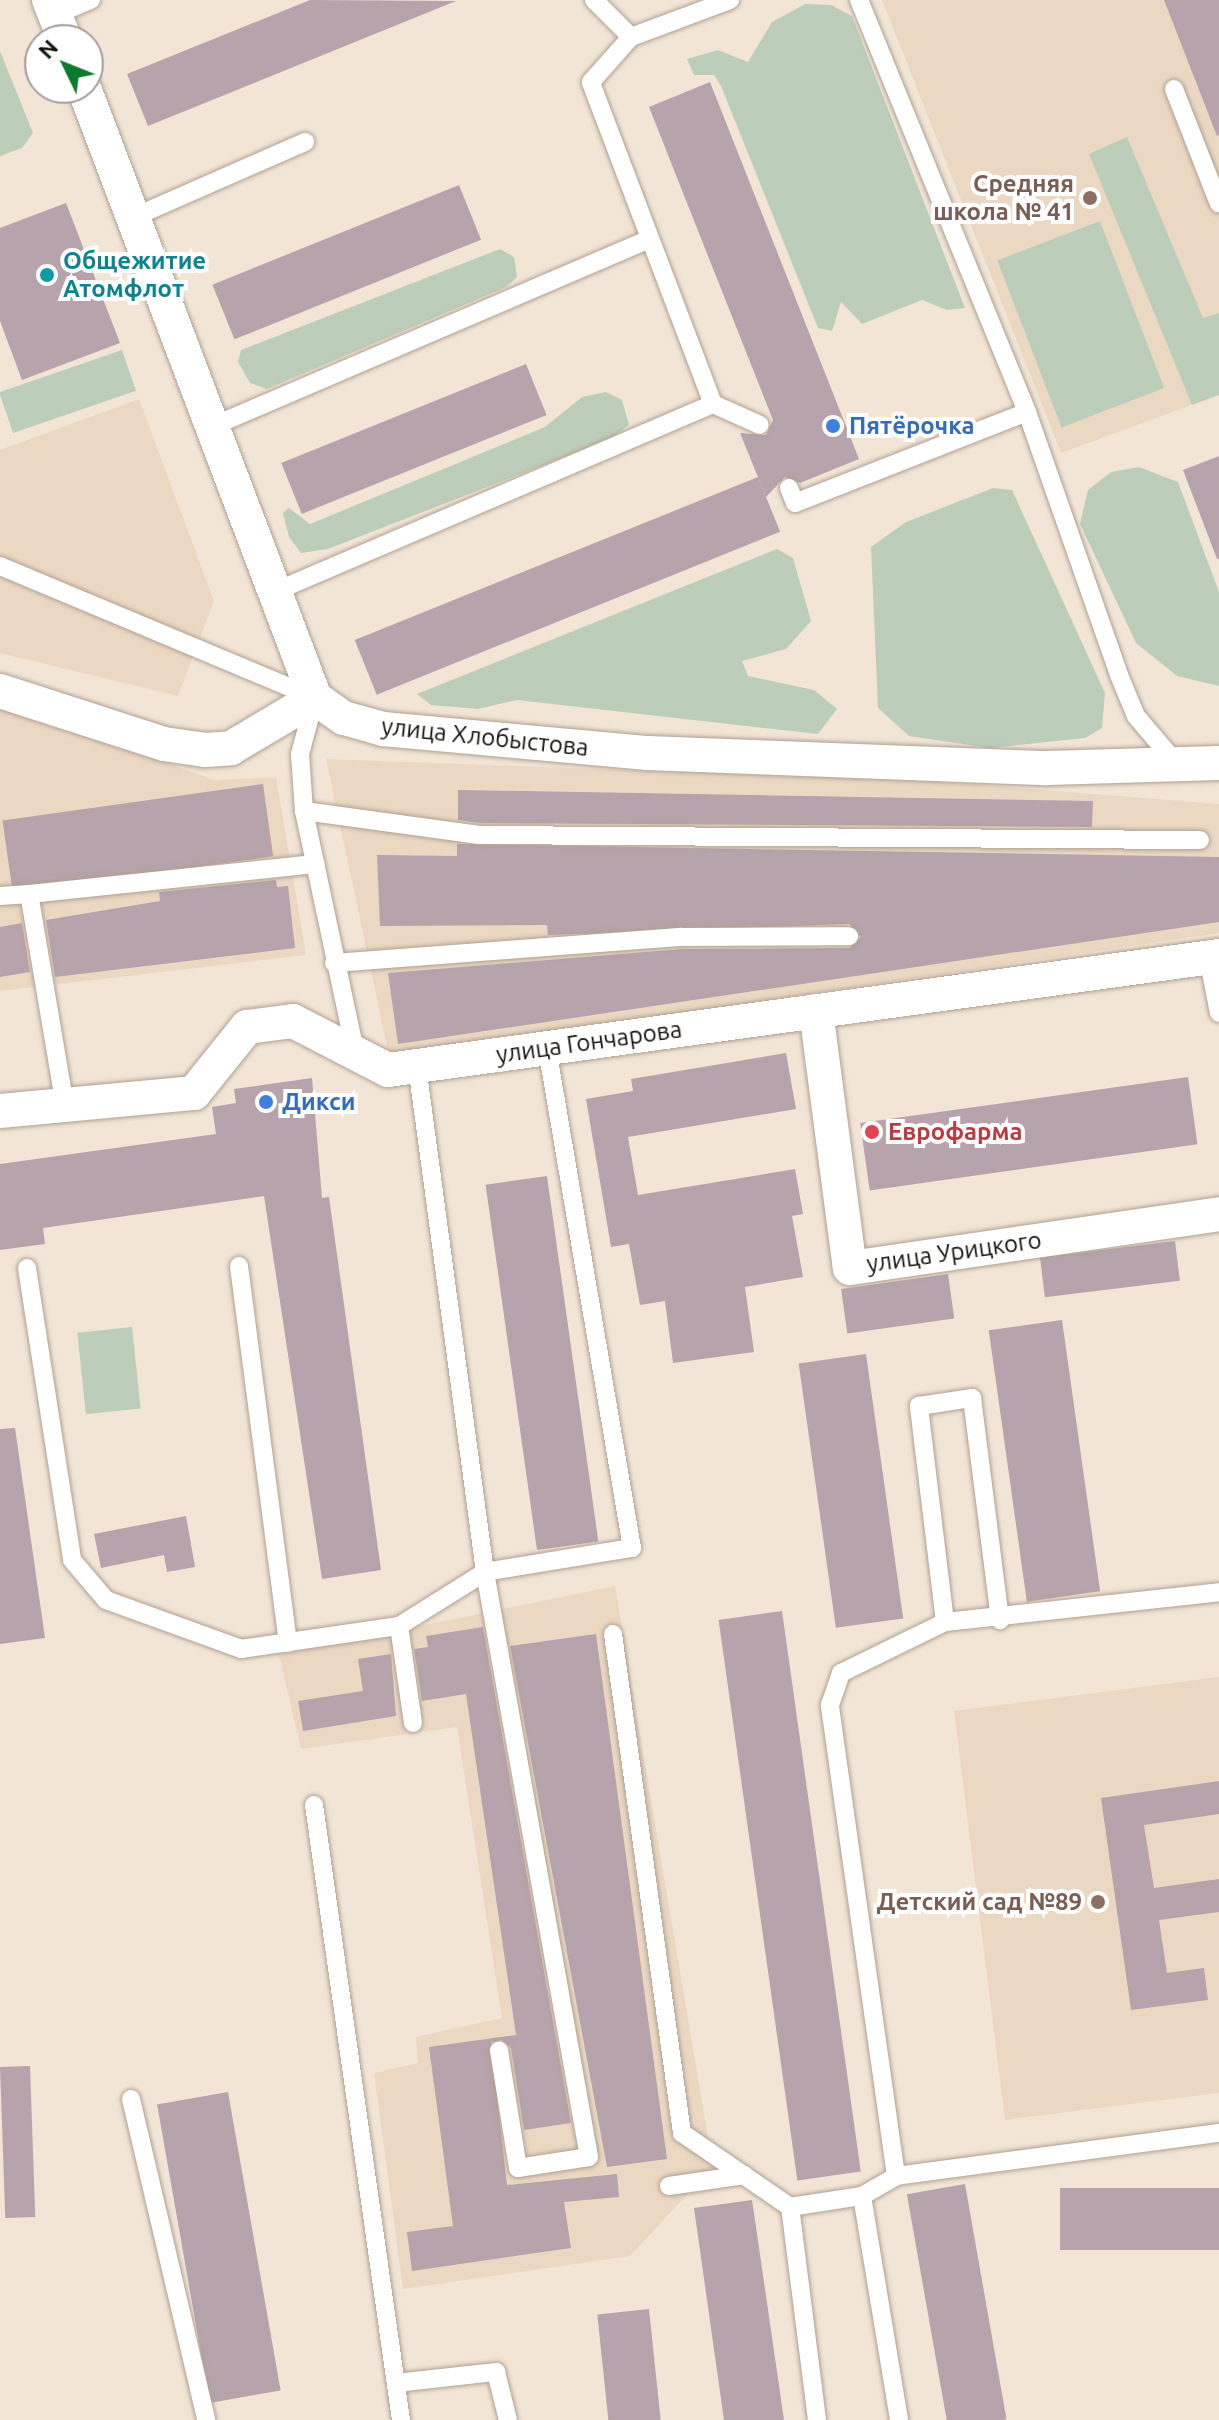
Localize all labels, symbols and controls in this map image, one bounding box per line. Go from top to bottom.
north arrow [24,24,104,104]
text: N [33,34,62,63]
place label: Средняя школа № 41 [933,170,1074,226]
marker: Средняя школа № 41 [1081,189,1099,207]
place label: Общежитие Атомфлот [63,247,206,303]
marker: Общежитие Атомфлот [38,266,56,284]
place label: Пятёрочка [849,412,975,440]
marker: Пятёрочка [824,417,842,435]
street label: улица Хлобыстова [380,712,590,762]
street label: улица Гончарова [494,1015,684,1069]
place label: Дикси [282,1088,355,1116]
marker: Дикси [257,1093,275,1111]
place label: Еврофарма [888,1118,1023,1146]
marker: Еврофарма [863,1123,881,1141]
street label: улица Урицкого [865,1225,1043,1279]
place label: Детский сад №89 [877,1888,1082,1916]
marker: Детский сад №89 [1089,1893,1107,1911]

